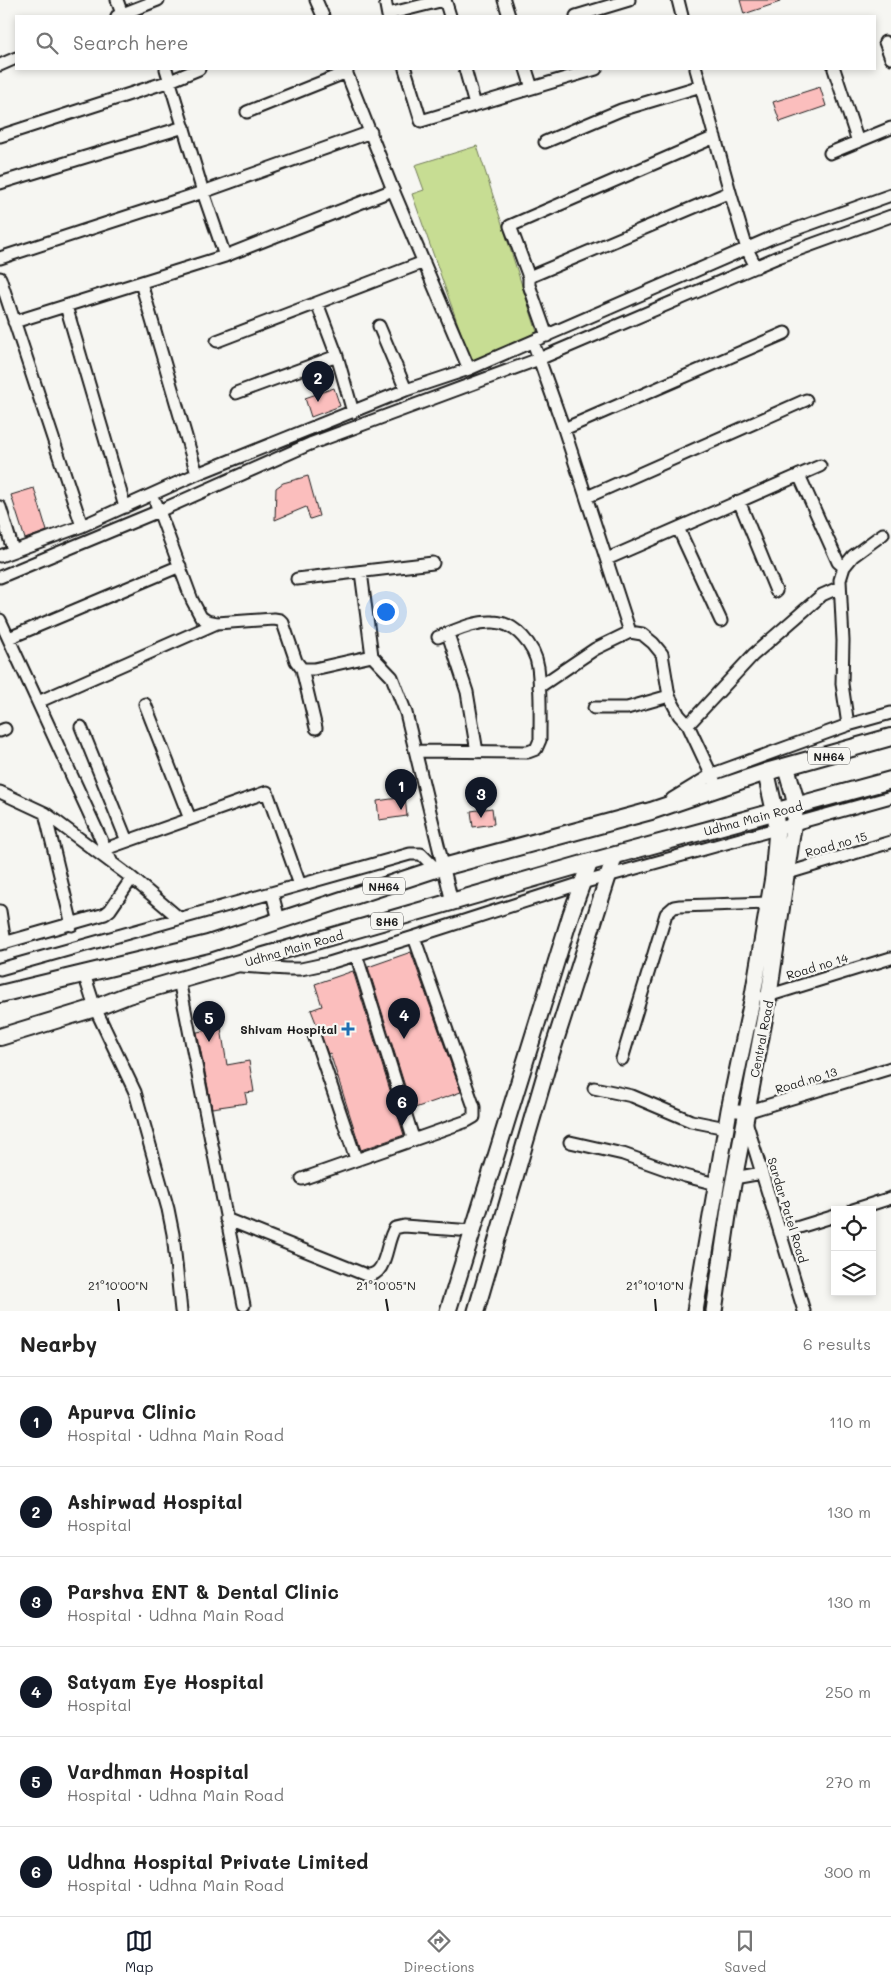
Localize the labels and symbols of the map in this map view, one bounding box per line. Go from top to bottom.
pin: 2 [302,361,334,402]
your location [373,599,399,625]
road number: NH64 [808,748,850,764]
pin: 1 [385,769,417,810]
pin: 3 [465,777,497,818]
street label: Udhna Main Road [702,797,804,839]
street label: Road no 15 [803,828,869,860]
road number: NH64 [363,878,405,894]
road number: SH6 [371,912,403,929]
street label: Udhna Main Road [243,926,345,970]
street label: Road no 14 [784,949,850,983]
pin: 4 [388,998,420,1039]
street label: Central Road [746,999,776,1079]
pin: 5 [193,1001,225,1042]
place label: Shivam Hospital [240,1021,337,1037]
marker: Shivam Hospital [341,1022,355,1036]
street label: Road no 13 [773,1063,839,1097]
pin: 6 [386,1085,418,1126]
street label: Sardar Patel Road [764,1155,812,1265]
text: 21°10'00"N [88,1277,148,1293]
text: 21°10'05"N [356,1277,416,1293]
text: 21°10'10"N [626,1277,684,1293]

